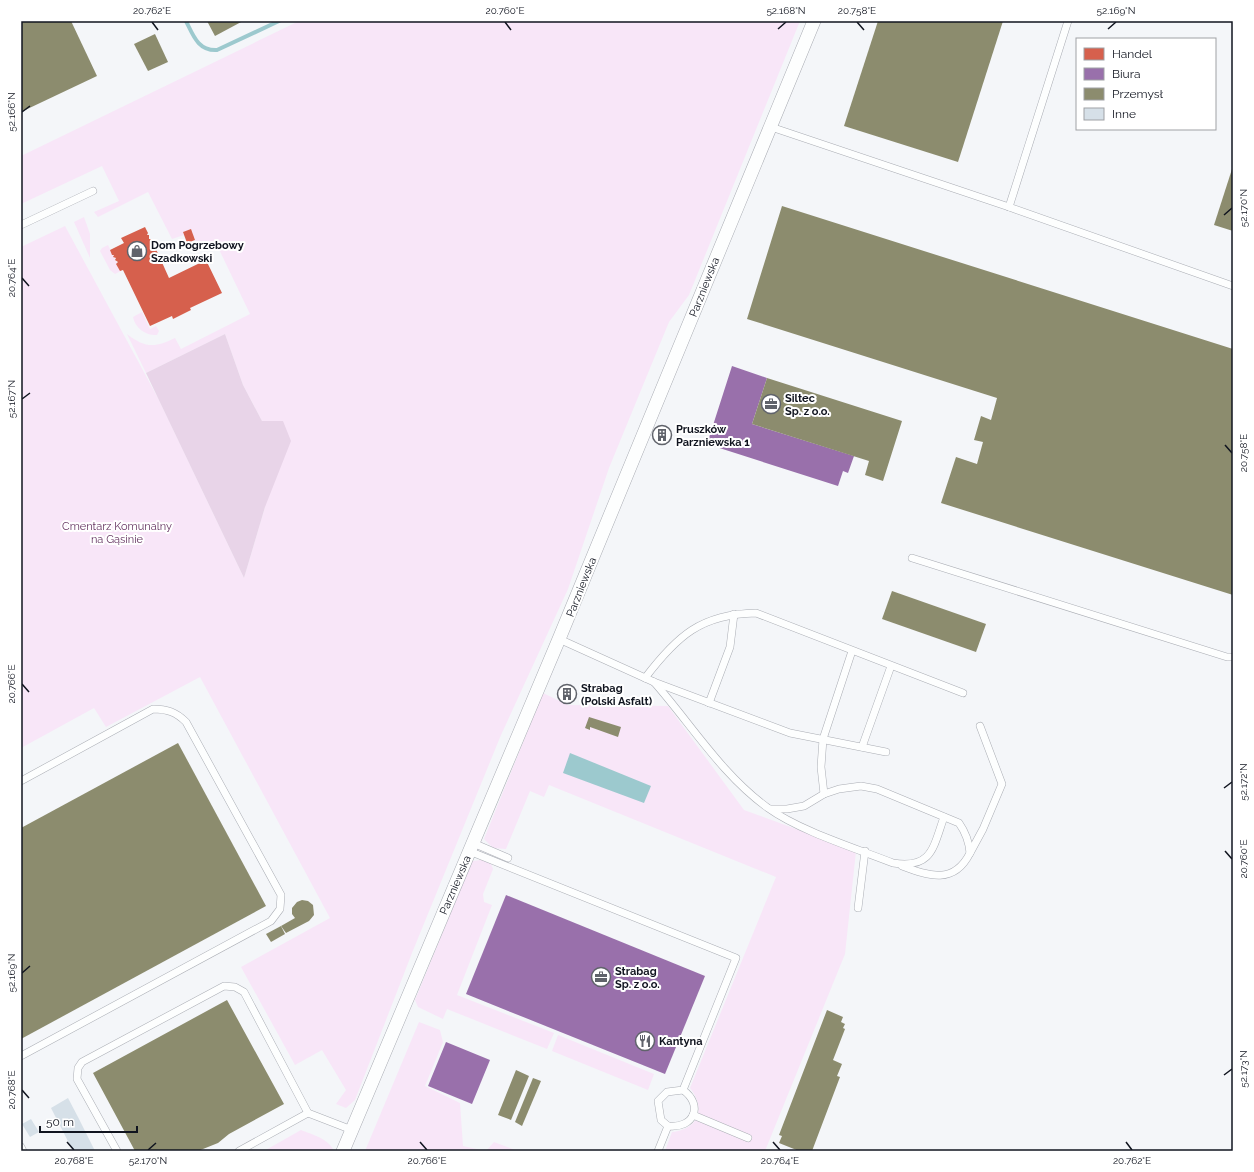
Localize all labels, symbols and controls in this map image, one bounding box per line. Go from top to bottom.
text: 20.762°E [133,5,171,16]
text: 20.760°E [485,5,525,16]
text: 52.168°N [766,5,806,16]
text: 20.758°E [838,5,876,16]
text: 52.169°N [1097,5,1135,16]
legend [1076,38,1216,130]
text: Handel [1112,47,1153,61]
text: Biura [1112,67,1140,81]
text: Przemysł [1112,87,1164,101]
text: 52.166°N [6,92,17,132]
text: Inne [1112,107,1136,121]
text: 52.170°N [1238,189,1249,227]
place label: Dom Pogrzebowy Szadkowski [151,239,244,265]
shop icon: Dom Pogrzebowy Szadkowski [126,240,148,262]
street label: Parzniewska [687,256,722,319]
text: 20.764°E [6,259,17,297]
text: 52.167°N [6,380,17,418]
place label: Siltec Sp. z o.o. [785,392,830,418]
office icon: Siltec Sp. z o.o. [760,393,782,415]
place label: Pruszków Parzniewska 1 [676,423,750,449]
building icon: Pruszków Parzniewska 1 [651,424,673,446]
text: 20.758°E [1238,434,1249,472]
park label: Cmentarz Komunalny na Gąsinie [62,520,172,546]
street label: Parzniewska [564,556,599,619]
text: 20.766°E [6,664,17,704]
place label: Strabag (Polski Asfalt) [581,682,653,708]
building icon: Strabag (Polski Asfalt) [556,683,578,705]
text: 52.172°N [1238,763,1249,801]
text: 20.760°E [1238,839,1249,879]
street label: Parzniewska [437,854,474,917]
text: 52.169°N [6,954,17,992]
place label: Strabag Sp. z o.o. [615,965,660,991]
office icon: Strabag Sp. z o.o. [590,966,612,988]
restaurant icon: Kantyna [634,1030,656,1052]
place label: Kantyna [659,1035,702,1048]
text: 52.173°N [1238,1050,1249,1088]
text: 20.768°E [6,1070,17,1110]
scale bar [40,1108,137,1134]
text: 50 m [46,1115,74,1129]
text: 20.768°E [54,1155,94,1166]
text: 52.170°N [129,1155,167,1166]
text: 20.766°E [407,1155,447,1166]
text: 20.764°E [761,1155,799,1166]
text: 20.762°E [1113,1155,1151,1166]

